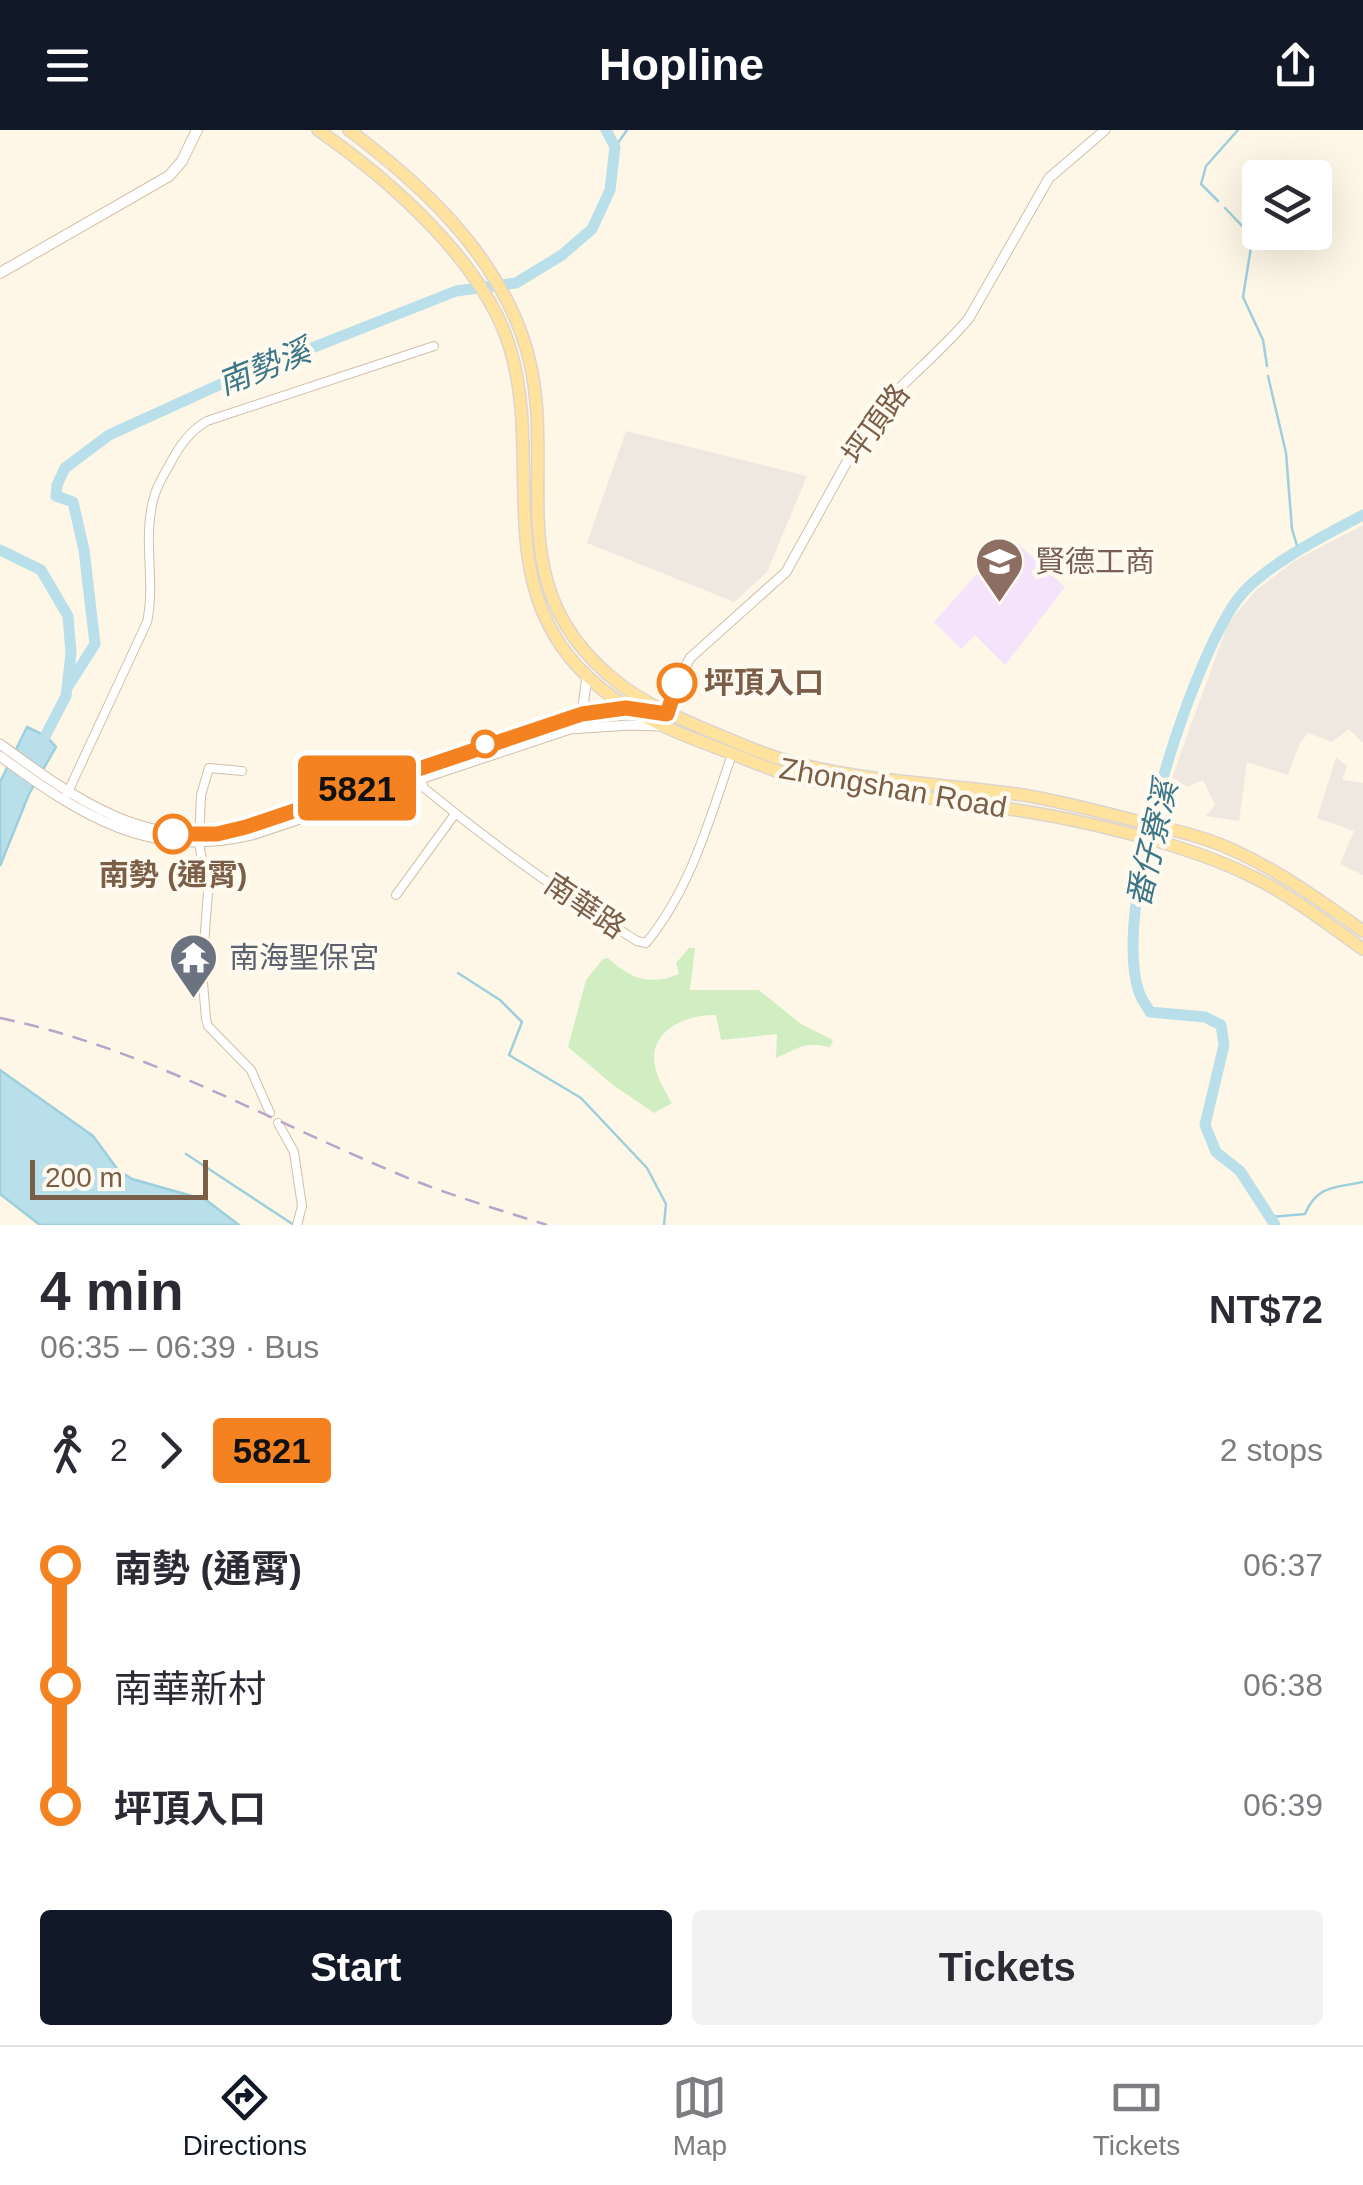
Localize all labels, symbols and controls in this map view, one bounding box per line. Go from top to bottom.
icon: menu [40,38,95,93]
icon: share [1268,38,1323,93]
text: Hopline [599,39,764,90]
map controls [1242,160,1332,250]
button: layers [1242,160,1332,250]
water label: 南勢溪 [213,331,319,402]
street label: 坪頂路 [836,378,915,470]
school or university icon: 賢德工商 [974,536,1026,604]
place label: 賢德工商 [1035,545,1155,578]
marker: 坪頂入口 [658,664,696,702]
place label: 坪頂入口 [704,666,824,699]
unlabelled marker [472,731,498,757]
street label: Zhongshan Road [777,751,1009,824]
line badge: 5821 [287,756,427,820]
text: 5821 [318,769,396,808]
water label: 番仔寮溪 [1120,774,1185,910]
marker: 南勢 (通霄) [154,815,192,853]
place label: 南勢 (通霄) [99,858,247,891]
street label: 南華路 [539,867,632,944]
temple icon: 南海聖保宮 [168,932,220,1000]
place label: 南海聖保宮 [229,941,379,974]
scale bar [30,1155,208,1200]
text: 200 m [45,1162,123,1193]
text: 4 min [40,1260,184,1322]
text: NT$72 [1209,1289,1323,1331]
text: 06:35 – 06:39 · Bus [40,1329,319,1365]
icon: walk [40,1423,95,1478]
icon: forward [143,1423,198,1478]
text: 5821 [233,1431,311,1470]
text: 2 [110,1432,128,1468]
text: 2 stops [1220,1432,1323,1468]
text: 06:37 [1243,1547,1323,1583]
text: 南勢 (通霄) [114,1548,302,1590]
text: 06:38 [1243,1667,1323,1703]
text: 南華新村 [114,1668,266,1710]
text: 06:39 [1243,1787,1323,1823]
text: 坪頂入口 [114,1788,266,1830]
button: Start [40,1910,672,2025]
button: Tickets [692,1910,1323,2025]
tab: Directions [183,2070,307,2162]
tab: Map [672,2070,727,2162]
tab: Tickets [1093,2070,1180,2162]

